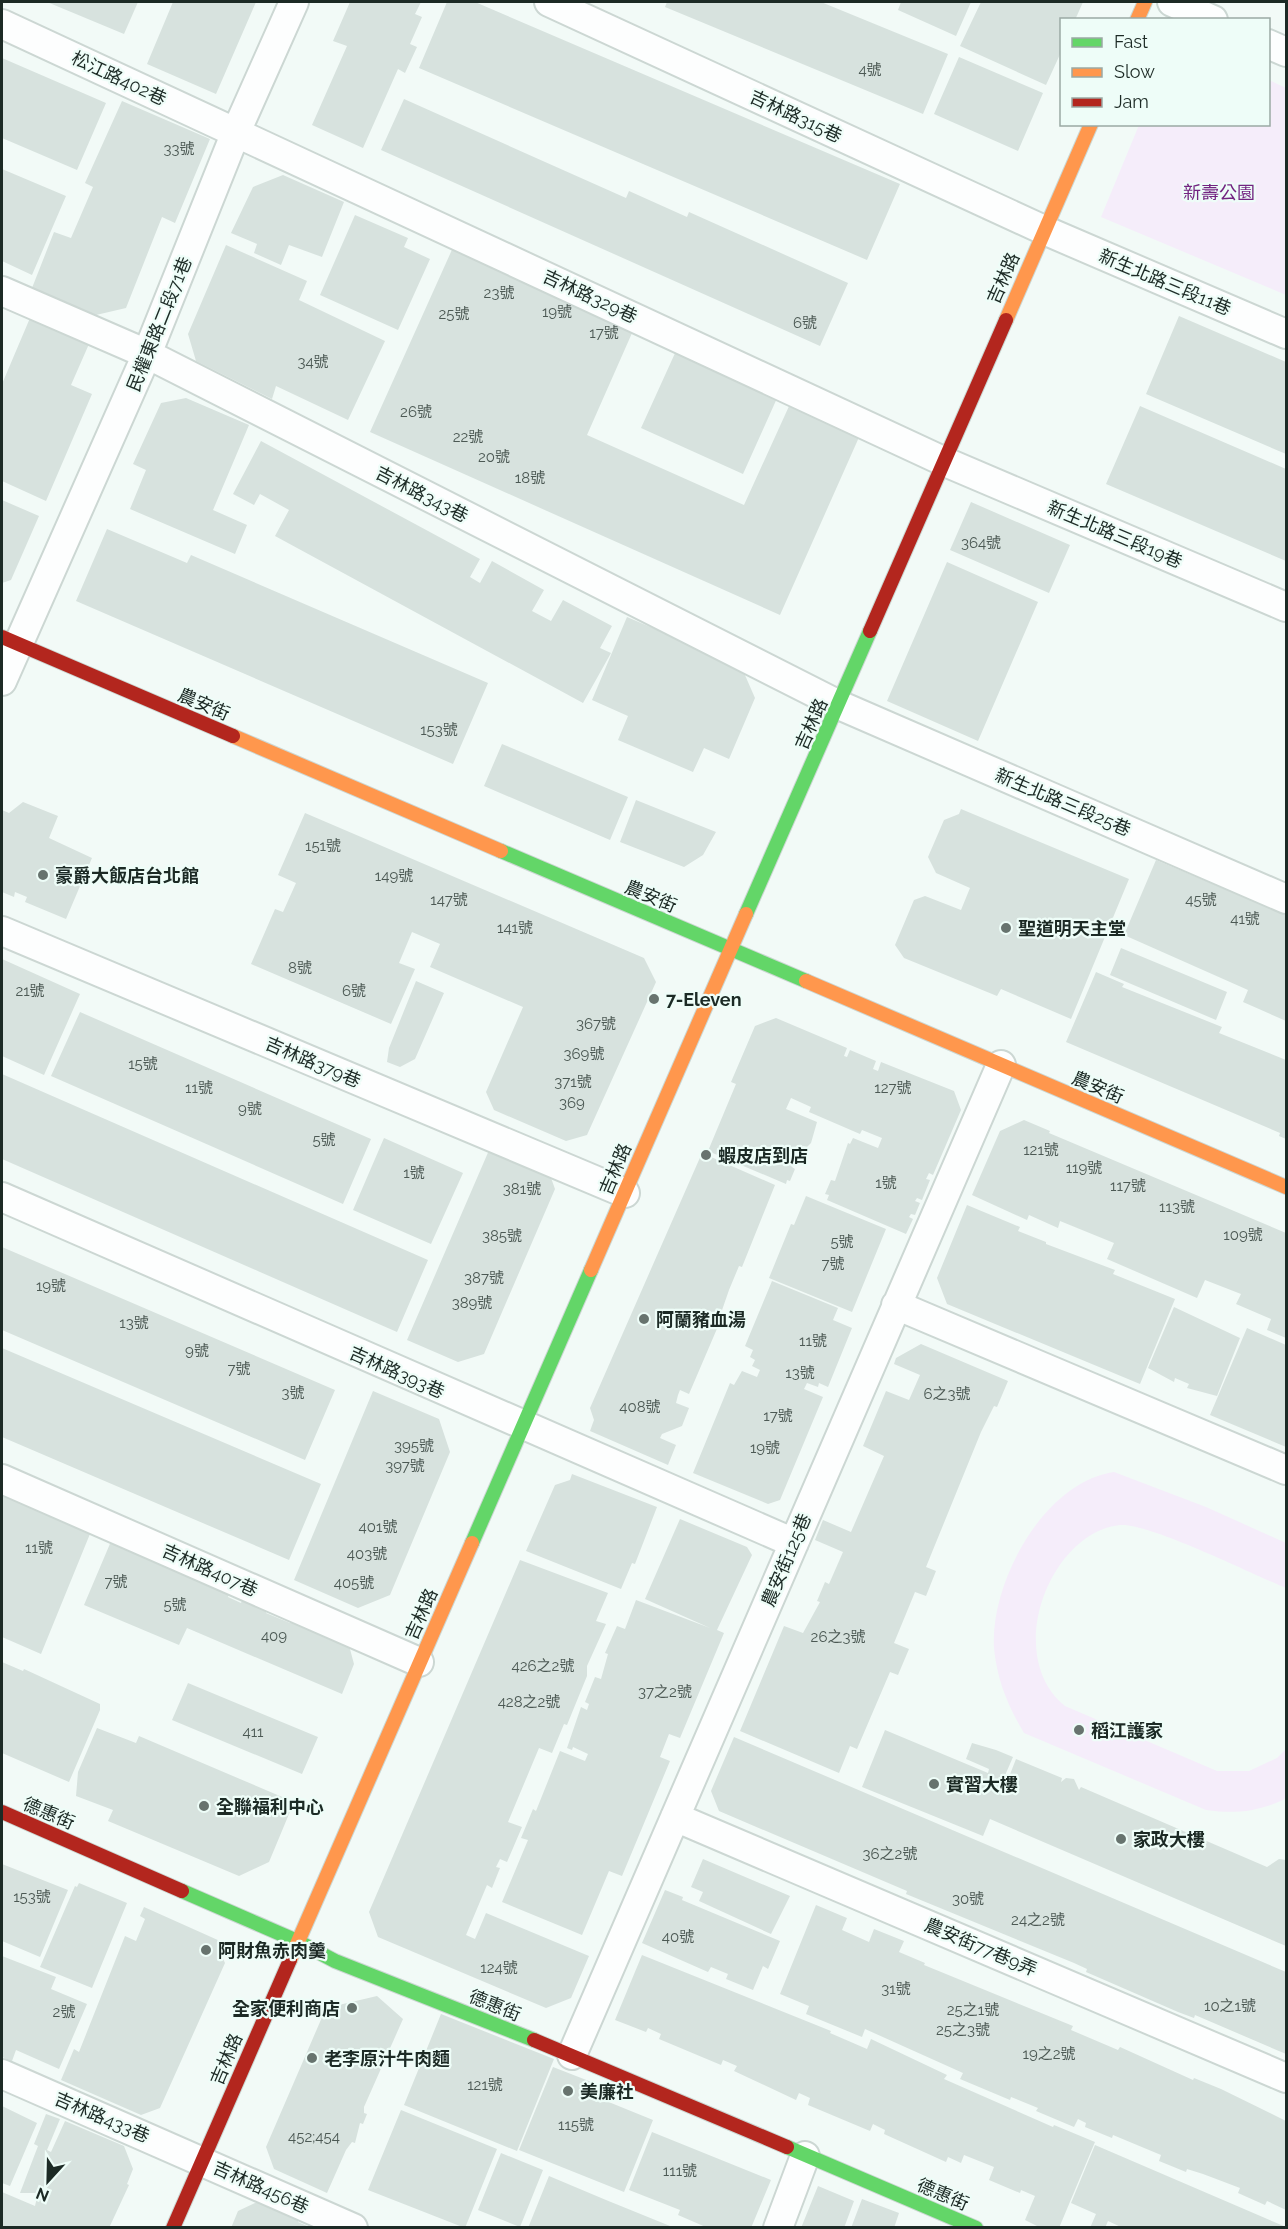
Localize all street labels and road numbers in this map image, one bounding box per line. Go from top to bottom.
street label: 松江路402巷 [68,47,170,109]
street label: 吉林路315巷 [747,86,845,146]
street label: 新生北路三段11巷 [1096,245,1234,319]
street label: 吉林路 [982,249,1024,307]
street label: 民權東路二段71巷 [122,254,196,394]
street label: 吉林路329巷 [540,265,640,327]
street label: 吉林路343巷 [372,462,472,526]
street label: 新生北路三段19巷 [1044,496,1186,572]
street label: 農安街 [175,684,233,724]
street label: 吉林路 [790,695,832,753]
street label: 新生北路三段25巷 [992,764,1134,840]
street label: 農安街 [622,876,680,916]
street label: 吉林路379巷 [262,1032,364,1092]
street label: 農安街 [1069,1067,1127,1107]
street label: 吉林路 [595,1140,635,1198]
street label: 吉林路393巷 [346,1342,448,1402]
street label: 農安街125巷 [757,1510,815,1610]
street label: 吉林路407巷 [159,1540,261,1600]
street label: 吉林路 [400,1585,442,1643]
street label: 德惠街 [20,1793,78,1833]
street label: 農安街77巷9弄 [922,1914,1040,1980]
street label: 德惠街 [466,1985,524,2025]
street label: 吉林路 [206,2030,246,2088]
street label: 吉林路433巷 [51,2088,153,2146]
street label: 吉林路456巷 [210,2157,312,2217]
street label: 德惠街 [914,2174,972,2214]

